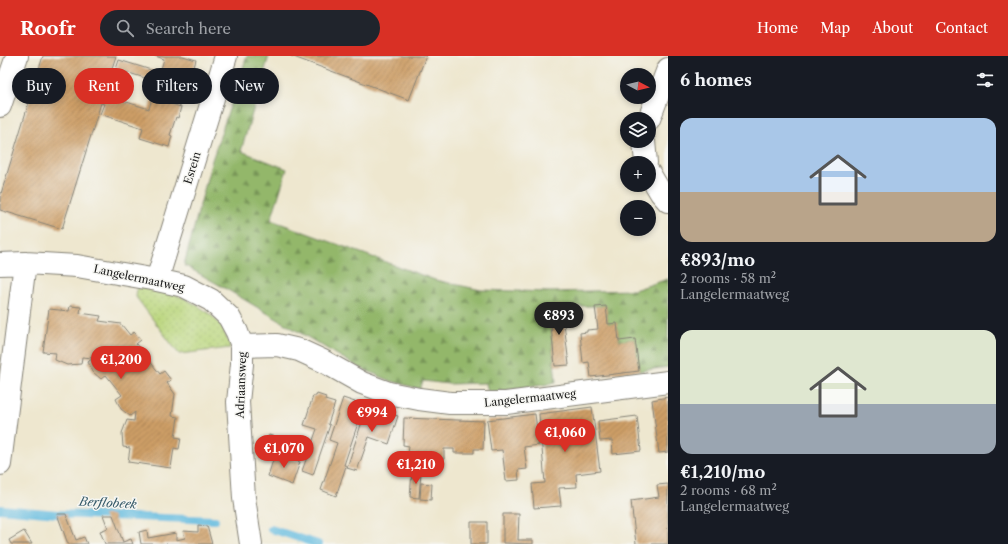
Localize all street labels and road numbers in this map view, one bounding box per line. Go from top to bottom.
street label: Esrein [180,150,204,186]
street label: Langelermaatweg [92,262,186,294]
street label: Adriaansweg [233,351,249,420]
street label: Langelermaatweg [483,386,577,410]

